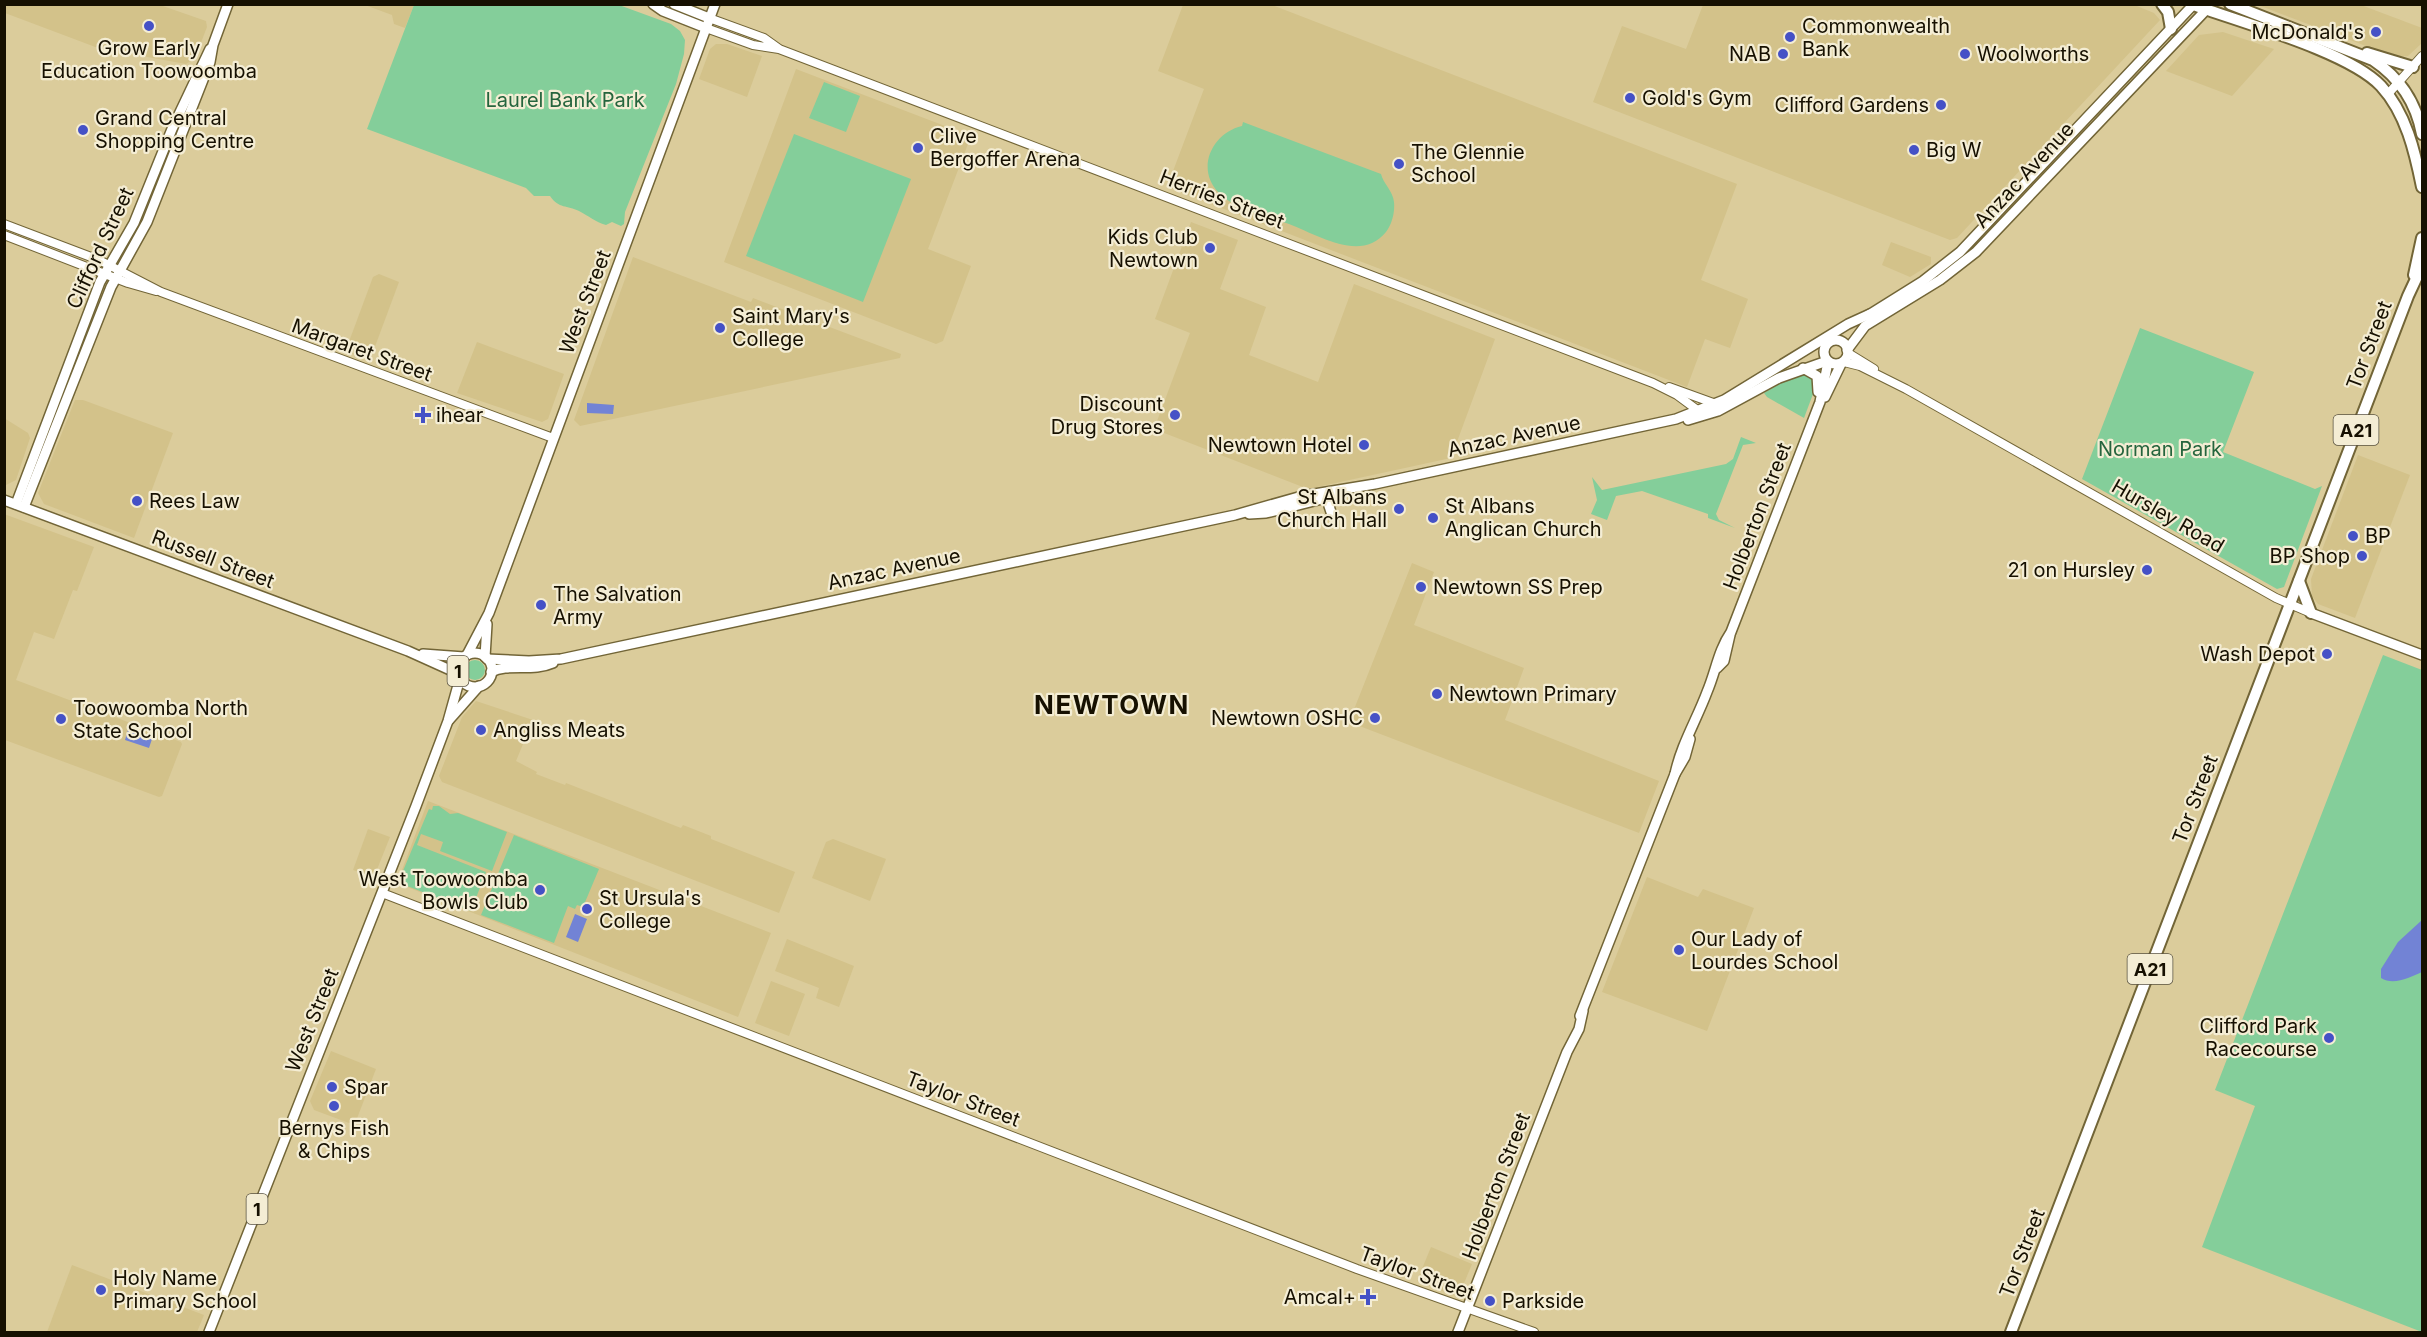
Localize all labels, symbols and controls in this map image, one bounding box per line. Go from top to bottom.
place label: Commonwealth Bank [1802,14,1950,61]
marker: Grow Early Education Toowoomba [142,19,156,33]
place label: McDonald's [2251,20,2364,44]
marker: McDonald's [2369,25,2383,39]
marker: Commonwealth Bank [1783,30,1797,44]
place label: Grow Early Education Toowoomba [41,36,257,83]
place label: NAB [1729,42,1771,66]
place label: Woolworths [1977,42,2089,66]
marker: NAB [1776,47,1790,61]
marker: Woolworths [1958,47,1972,61]
place label: Gold's Gym [1642,86,1752,110]
park label: Laurel Bank Park [485,88,645,112]
marker: Gold's Gym [1623,91,1637,105]
place label: Clifford Gardens [1775,93,1929,117]
marker: Clifford Gardens [1934,98,1948,112]
place label: Grand Central Shopping Centre [95,106,254,153]
street label: Anzac Avenue [1969,117,2079,233]
marker: Grand Central Shopping Centre [76,123,90,137]
place label: Clive Bergoffer Arena [930,124,1080,171]
place label: Big W [1926,138,1982,162]
place label: The Glennie School [1411,140,1525,187]
marker: Clive Bergoffer Arena [911,141,925,155]
marker: Big W [1907,143,1921,157]
marker: The Glennie School [1392,157,1406,171]
street label: Herries Street [1156,164,1288,234]
street label: Clifford Street [61,183,139,313]
place label: Kids Club Newtown [1107,225,1198,272]
marker: Kids Club Newtown [1203,241,1217,255]
street label: West Street [554,246,616,357]
street label: Tor Street [2341,297,2397,393]
place label: Saint Mary's College [732,304,850,351]
street label: Margaret Street [289,314,436,387]
marker: Saint Mary's College [713,321,727,335]
place label: Discount Drug Stores [1051,392,1163,439]
place label: ihear [436,403,484,427]
marker: ihear [414,406,432,424]
marker: Discount Drug Stores [1168,408,1182,422]
street label: Anzac Avenue [1445,410,1583,462]
road number: A21 [2334,415,2378,445]
place label: Newtown Hotel [1208,433,1352,457]
park label: Norman Park [2098,437,2222,461]
marker: Newtown Hotel [1357,438,1371,452]
street label: Holberton Street [1718,439,1796,593]
street label: Hursley Road [2107,474,2229,558]
place label: St Albans Church Hall [1277,485,1387,532]
place label: Rees Law [149,489,240,513]
marker: Rees Law [130,494,144,508]
place label: St Albans Anglican Church [1445,494,1602,541]
marker: St Albans Church Hall [1392,502,1406,516]
marker: St Albans Anglican Church [1426,511,1440,525]
place label: BP [2365,524,2391,548]
street label: Russell Street [148,525,278,594]
marker: BP [2346,529,2360,543]
street label: Anzac Avenue [825,543,963,595]
place label: BP Shop [2270,544,2350,568]
marker: BP Shop [2355,549,2369,563]
place label: 21 on Hursley [2007,558,2135,582]
marker: 21 on Hursley [2140,563,2154,577]
place label: Newtown SS Prep [1433,575,1603,599]
marker: Newtown SS Prep [1414,580,1428,594]
place label: The Salvation Army [553,582,682,629]
marker: The Salvation Army [534,598,548,612]
place label: Wash Depot [2200,642,2315,666]
marker: Wash Depot [2320,647,2334,661]
road number: 1 [448,656,468,686]
place label: Newtown Primary [1449,682,1617,706]
marker: Newtown Primary [1430,687,1444,701]
district label: NEWTOWN [1034,689,1190,720]
place label: Toowoomba North State School [73,696,248,743]
place label: Newtown OSHC [1211,706,1363,730]
marker: Newtown OSHC [1368,711,1382,725]
marker: Toowoomba North State School [54,712,68,726]
place label: Angliss Meats [493,718,625,742]
marker: Angliss Meats [474,723,488,737]
street label: Tor Street [2167,751,2223,847]
place label: West Toowoomba Bowls Club [359,867,528,914]
marker: West Toowoomba Bowls Club [533,883,547,897]
place label: St Ursula's College [599,886,701,933]
marker: St Ursula's College [580,902,594,916]
place label: Our Lady of Lourdes School [1691,927,1838,974]
marker: Our Lady of Lourdes School [1672,943,1686,957]
road number: A21 [2128,954,2172,984]
street label: West Street [280,964,344,1075]
place label: Clifford Park Racecourse [2199,1014,2317,1061]
marker: Clifford Park Racecourse [2322,1031,2336,1045]
street label: Taylor Street [903,1066,1024,1132]
place label: Spar [344,1075,389,1099]
marker: Spar [325,1080,339,1094]
marker: Bernys Fish & Chips [327,1099,341,1113]
street label: Holberton Street [1457,1109,1535,1263]
place label: Bernys Fish & Chips [279,1116,389,1163]
road number: 1 [246,1194,268,1224]
street label: Tor Street [1994,1205,2050,1301]
street label: Taylor Street [1356,1241,1478,1305]
place label: Holy Name Primary School [113,1266,257,1313]
marker: Holy Name Primary School [94,1283,108,1297]
place label: Amcal+ [1284,1285,1356,1309]
place label: Parkside [1502,1289,1584,1313]
marker: Amcal+ [1361,1290,1375,1304]
marker: Parkside [1483,1294,1497,1308]

